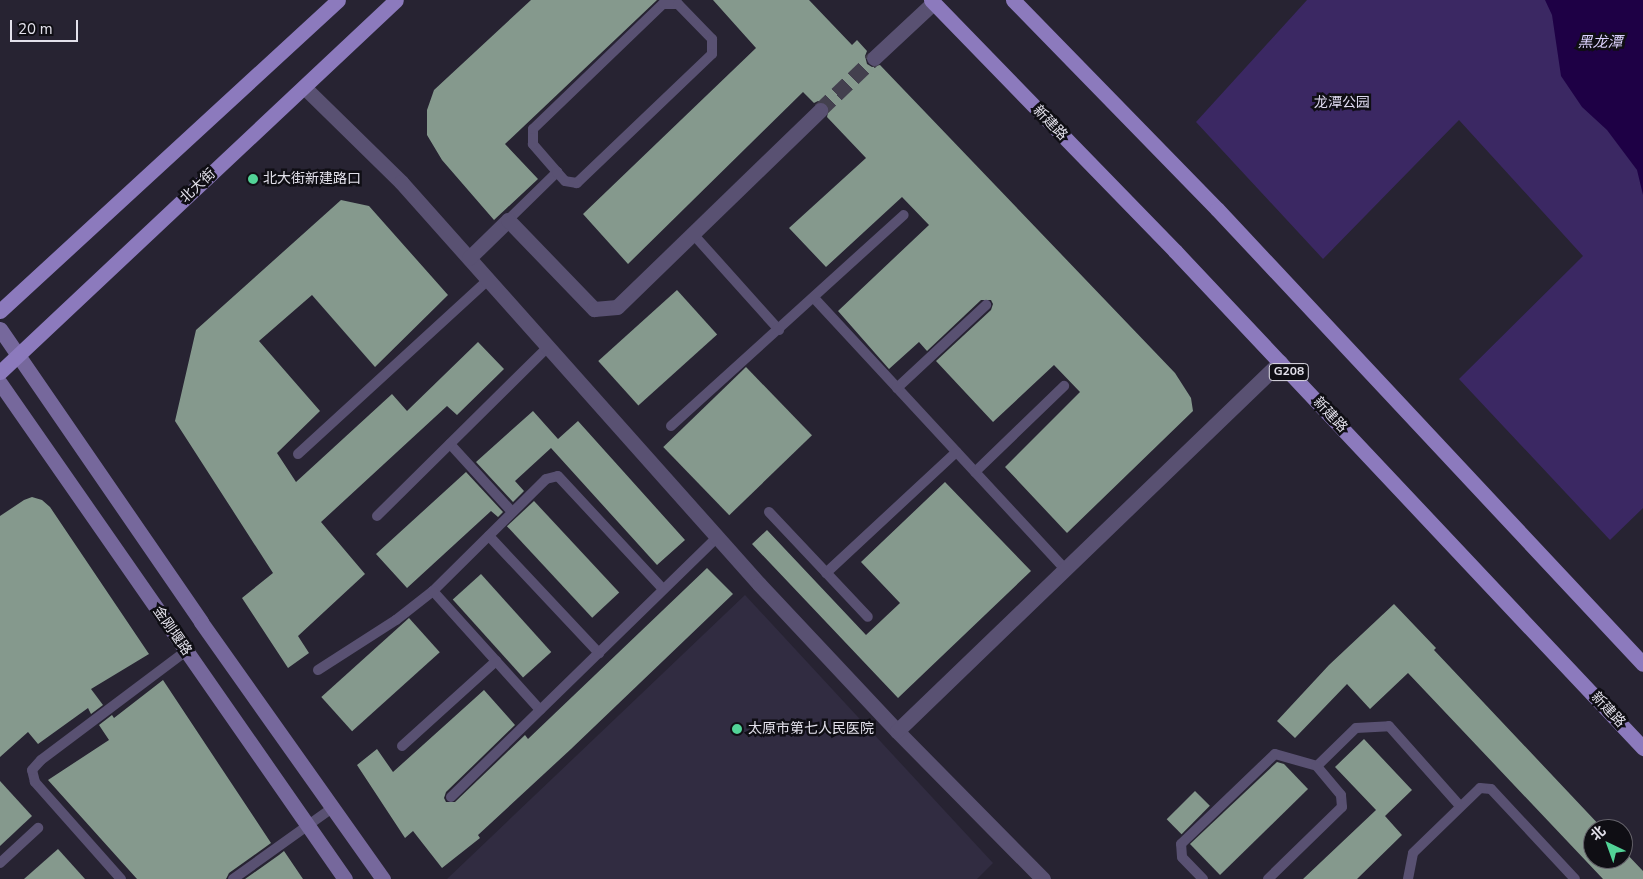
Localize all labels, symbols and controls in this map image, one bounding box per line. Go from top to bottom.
scale bar [12,10,80,42]
text: 20 m [18,19,53,39]
water label: 黑龙潭 [1578,34,1622,52]
park label: 龙潭公园 [1314,95,1370,111]
street label: 新建路 [1029,102,1071,144]
street label: 北大街 [177,166,219,206]
place label: 北大街新建路口 [263,171,361,187]
marker: 北大街新建路口 [247,173,259,185]
road number: G208 [1268,362,1310,382]
street label: 新建路 [1310,394,1350,436]
street label: 金刚堰路 [149,603,195,659]
street label: 新建路 [1588,689,1628,731]
place label: 太原市第七人民医院 [748,721,874,737]
marker: 太原市第七人民医院 [730,722,744,736]
north arrow [1583,819,1633,869]
text: 北 [1587,821,1610,845]

